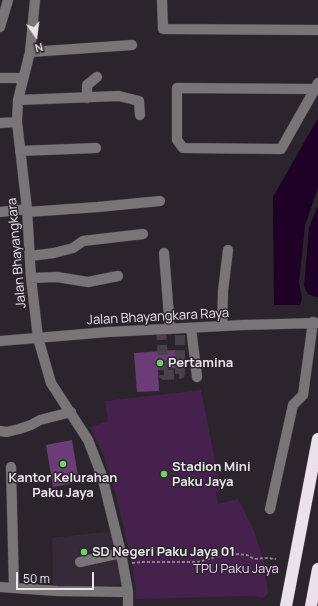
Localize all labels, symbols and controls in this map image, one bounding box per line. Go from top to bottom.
north arrow [16,16,56,56]
text: N [33,40,45,56]
street label: Jalan Bhayangkara [4,197,30,309]
street label: Jalan Bhayangkara Raya [87,305,229,329]
place label: Pertamina [168,355,233,371]
marker: Pertamina [155,358,165,368]
marker: Kantor Kelurahan Paku Jaya [58,459,68,469]
place label: Stadion Mini Paku Jaya [172,459,251,490]
marker: Stadion Mini Paku Jaya [159,469,169,479]
place label: Kantor Kelurahan Paku Jaya [9,470,117,501]
place label: SD Negeri Paku Jaya 01 [92,544,235,560]
marker: SD Negeri Paku Jaya 01 [79,547,89,557]
park label: TPU Paku Jaya [193,561,279,577]
scale bar [18,564,96,590]
text: 50 m [23,570,50,587]

